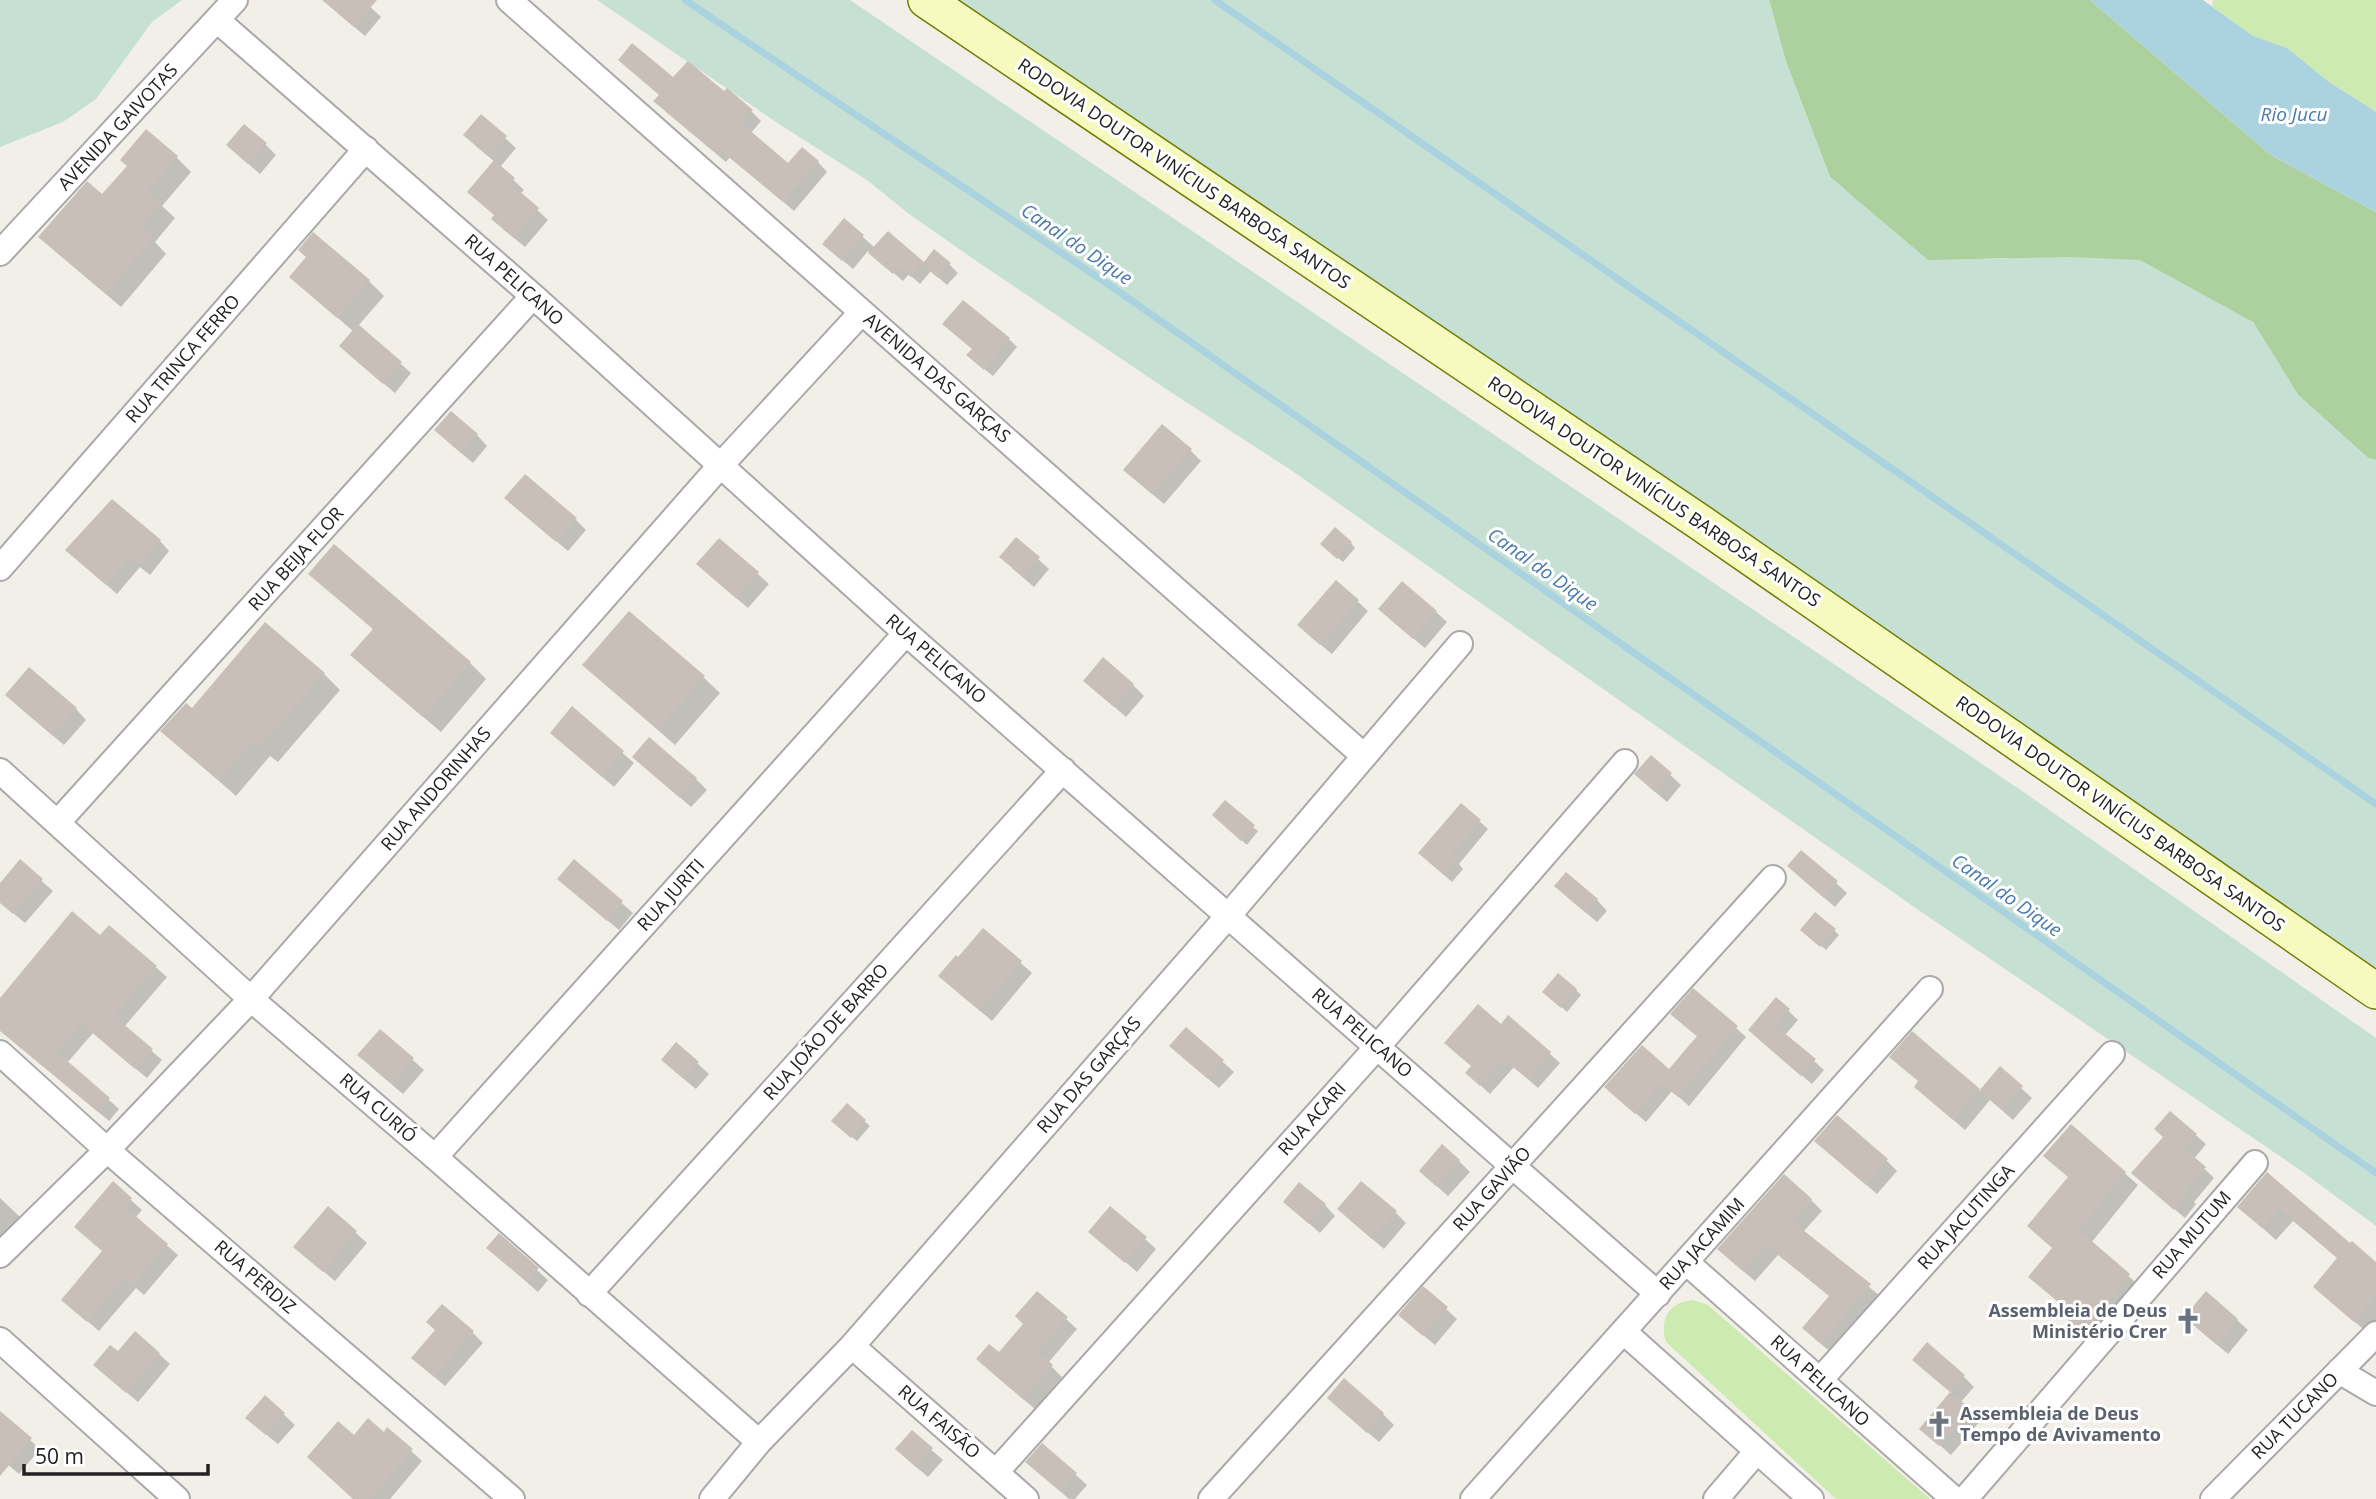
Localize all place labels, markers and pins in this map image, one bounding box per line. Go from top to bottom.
place label: Assembleia de Deus Ministério Crer [1988,1298,2167,1343]
church icon: Assembleia de Deus Ministério Crer [2173,1306,2203,1336]
place label: Assembleia de Deus Tempo de Avivamento [1960,1401,2161,1446]
church icon: Assembleia de Deus Tempo de Avivamento [1924,1409,1954,1439]

